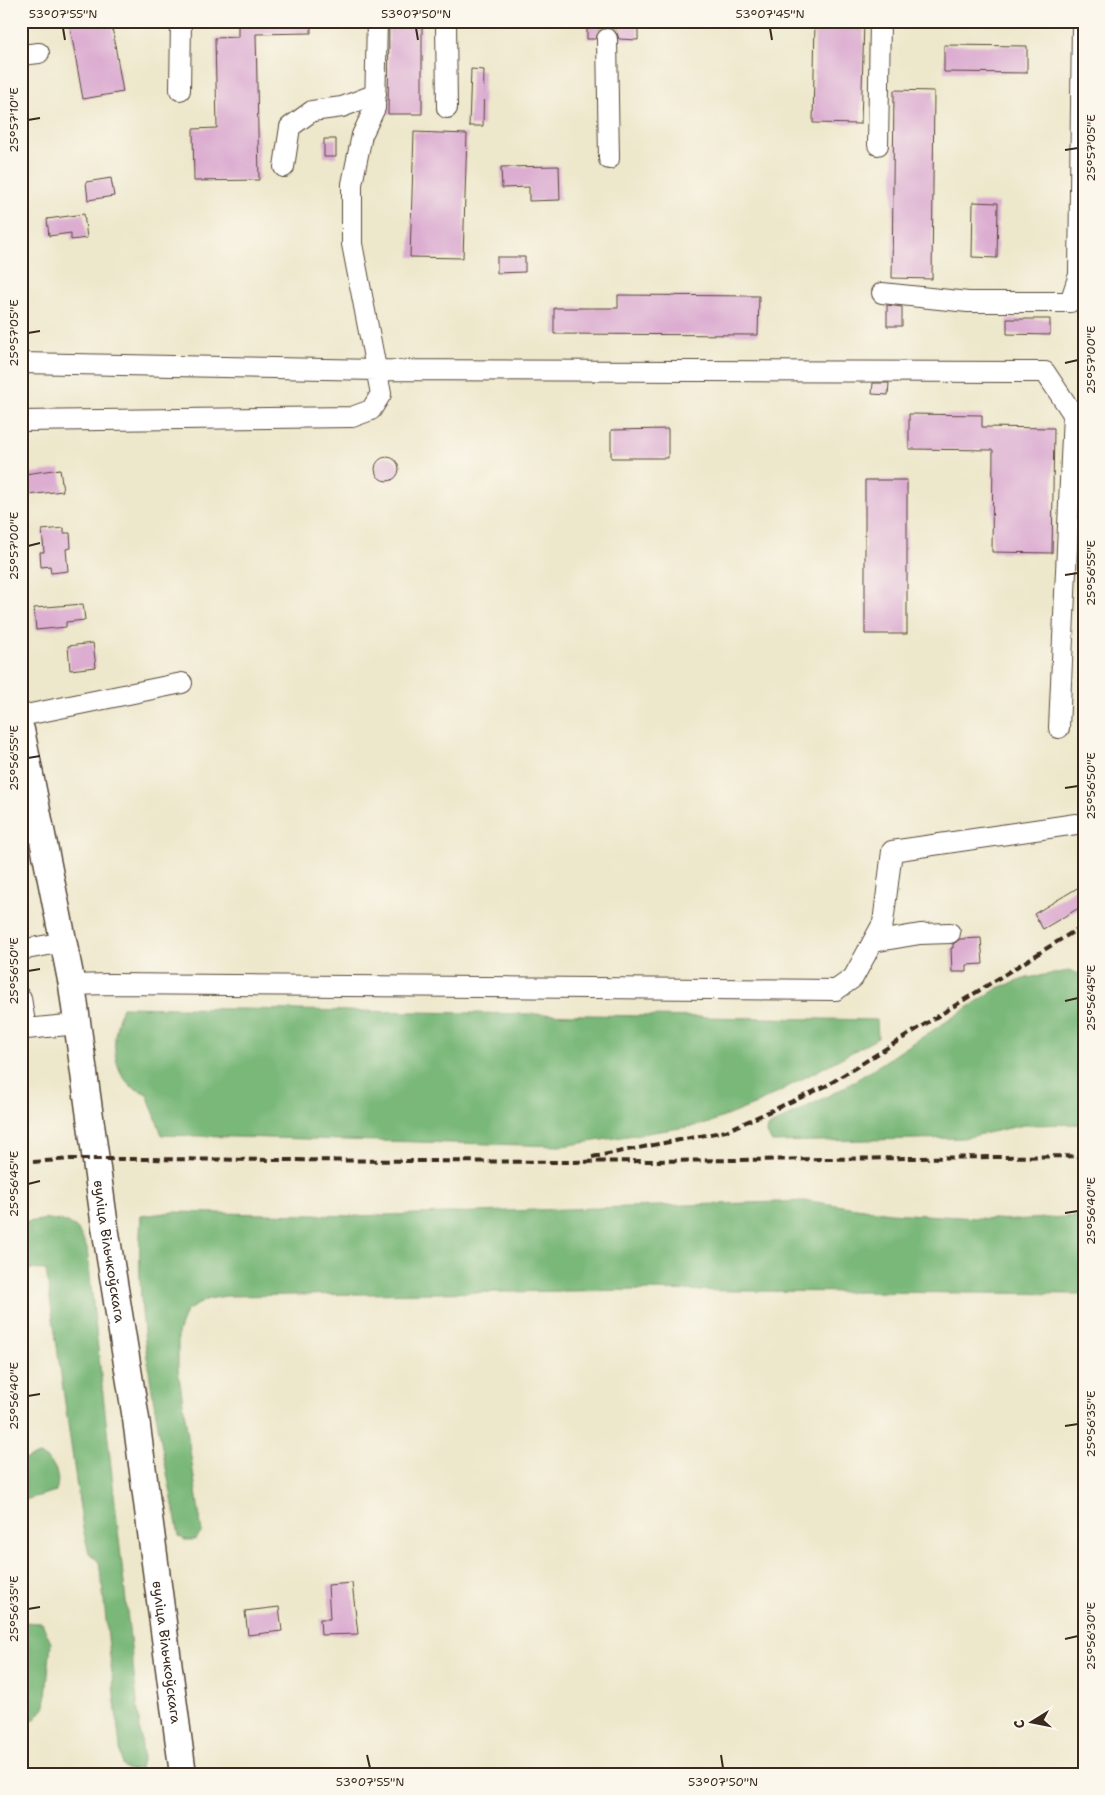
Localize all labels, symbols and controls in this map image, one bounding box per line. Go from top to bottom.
text: 53°07'55"N [29,6,97,22]
text: 53°07'50"N [381,6,451,22]
text: 53°07'45"N [735,6,805,22]
text: 25°57'10"E [6,87,22,153]
text: 25°57'05"E [1083,114,1099,182]
text: 25°57'05"E [6,299,22,367]
text: 25°57'00"E [1083,326,1099,394]
text: 25°57'00"E [6,512,22,580]
text: 25°56'55"E [1083,540,1099,606]
text: 25°56'55"E [6,725,22,791]
text: 25°56'50"E [1083,752,1099,820]
text: 25°56'50"E [6,937,22,1005]
text: 25°56'45"E [1083,965,1099,1031]
text: 25°56'45"E [6,1151,22,1217]
text: 25°56'40"E [1083,1177,1099,1245]
street label: вуліца Вільчкоўскага [90,1179,129,1324]
text: 25°56'40"E [6,1362,22,1430]
text: 25°56'35"E [1083,1391,1099,1457]
text: 25°56'35"E [6,1576,22,1642]
street label: вуліца Вільчкоўскага [149,1580,185,1725]
text: 25°56'30"E [1083,1602,1099,1670]
north arrow [1008,1698,1058,1748]
text: С [1010,1718,1029,1730]
text: 53°07'55"N [336,1774,404,1790]
text: 53°07'50"N [688,1774,758,1790]

